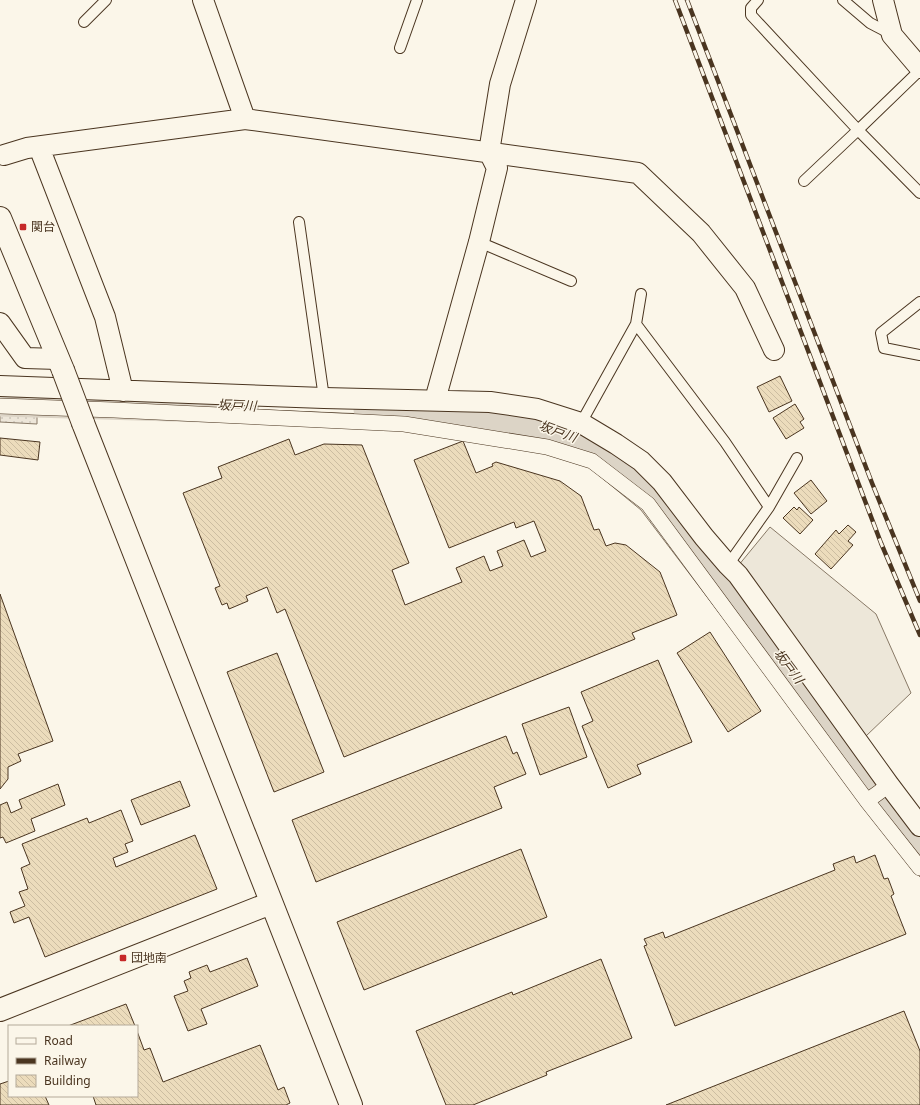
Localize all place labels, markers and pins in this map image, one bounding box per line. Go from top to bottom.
place label: 関台 [31,218,55,235]
marker: 関台 [18,222,28,232]
place label: 団地南 [131,949,167,966]
marker: 団地南 [118,953,128,963]

